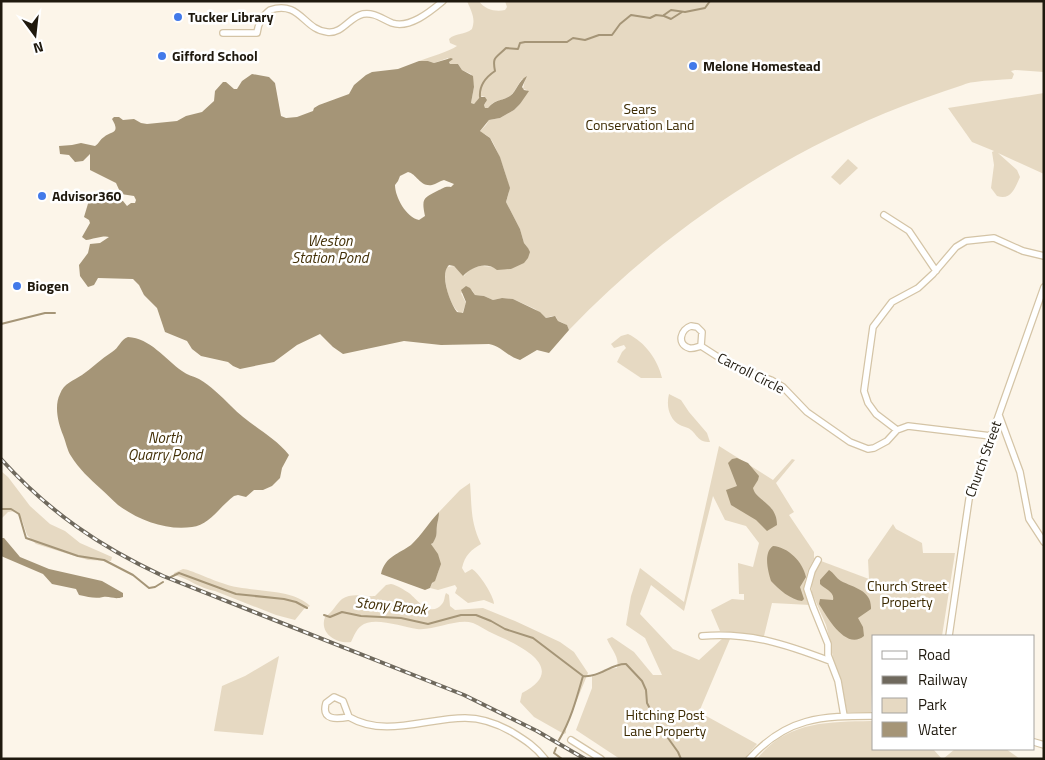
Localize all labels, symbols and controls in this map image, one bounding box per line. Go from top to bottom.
place label: Tucker Library [188,6,274,27]
north arrow [10,10,60,60]
marker: Tucker Library [172,11,184,23]
text: N [31,37,46,59]
place label: Gifford School [172,45,258,66]
marker: Gifford School [156,50,168,62]
place label: Melone Homestead [703,55,821,76]
marker: Melone Homestead [687,60,699,72]
park label: Sears Conservation Land [585,98,695,135]
place label: Advisor360 [52,185,122,206]
marker: Advisor360 [36,190,48,202]
water label: Weston Station Pond [292,229,370,269]
place label: Biogen [27,275,69,296]
marker: Biogen [11,280,23,292]
street label: Carroll Circle [714,347,788,398]
street label: Church Street [959,418,1006,500]
water label: North Quarry Pond [128,426,204,466]
park label: Church Street Property [867,575,947,612]
water label: Stony Brook [354,590,430,621]
legend [872,635,1035,750]
text: Road [918,643,950,666]
text: Railway [918,668,968,691]
text: Park [918,693,947,716]
park label: Hitching Post Lane Property [624,704,707,741]
text: Water [918,718,957,741]

